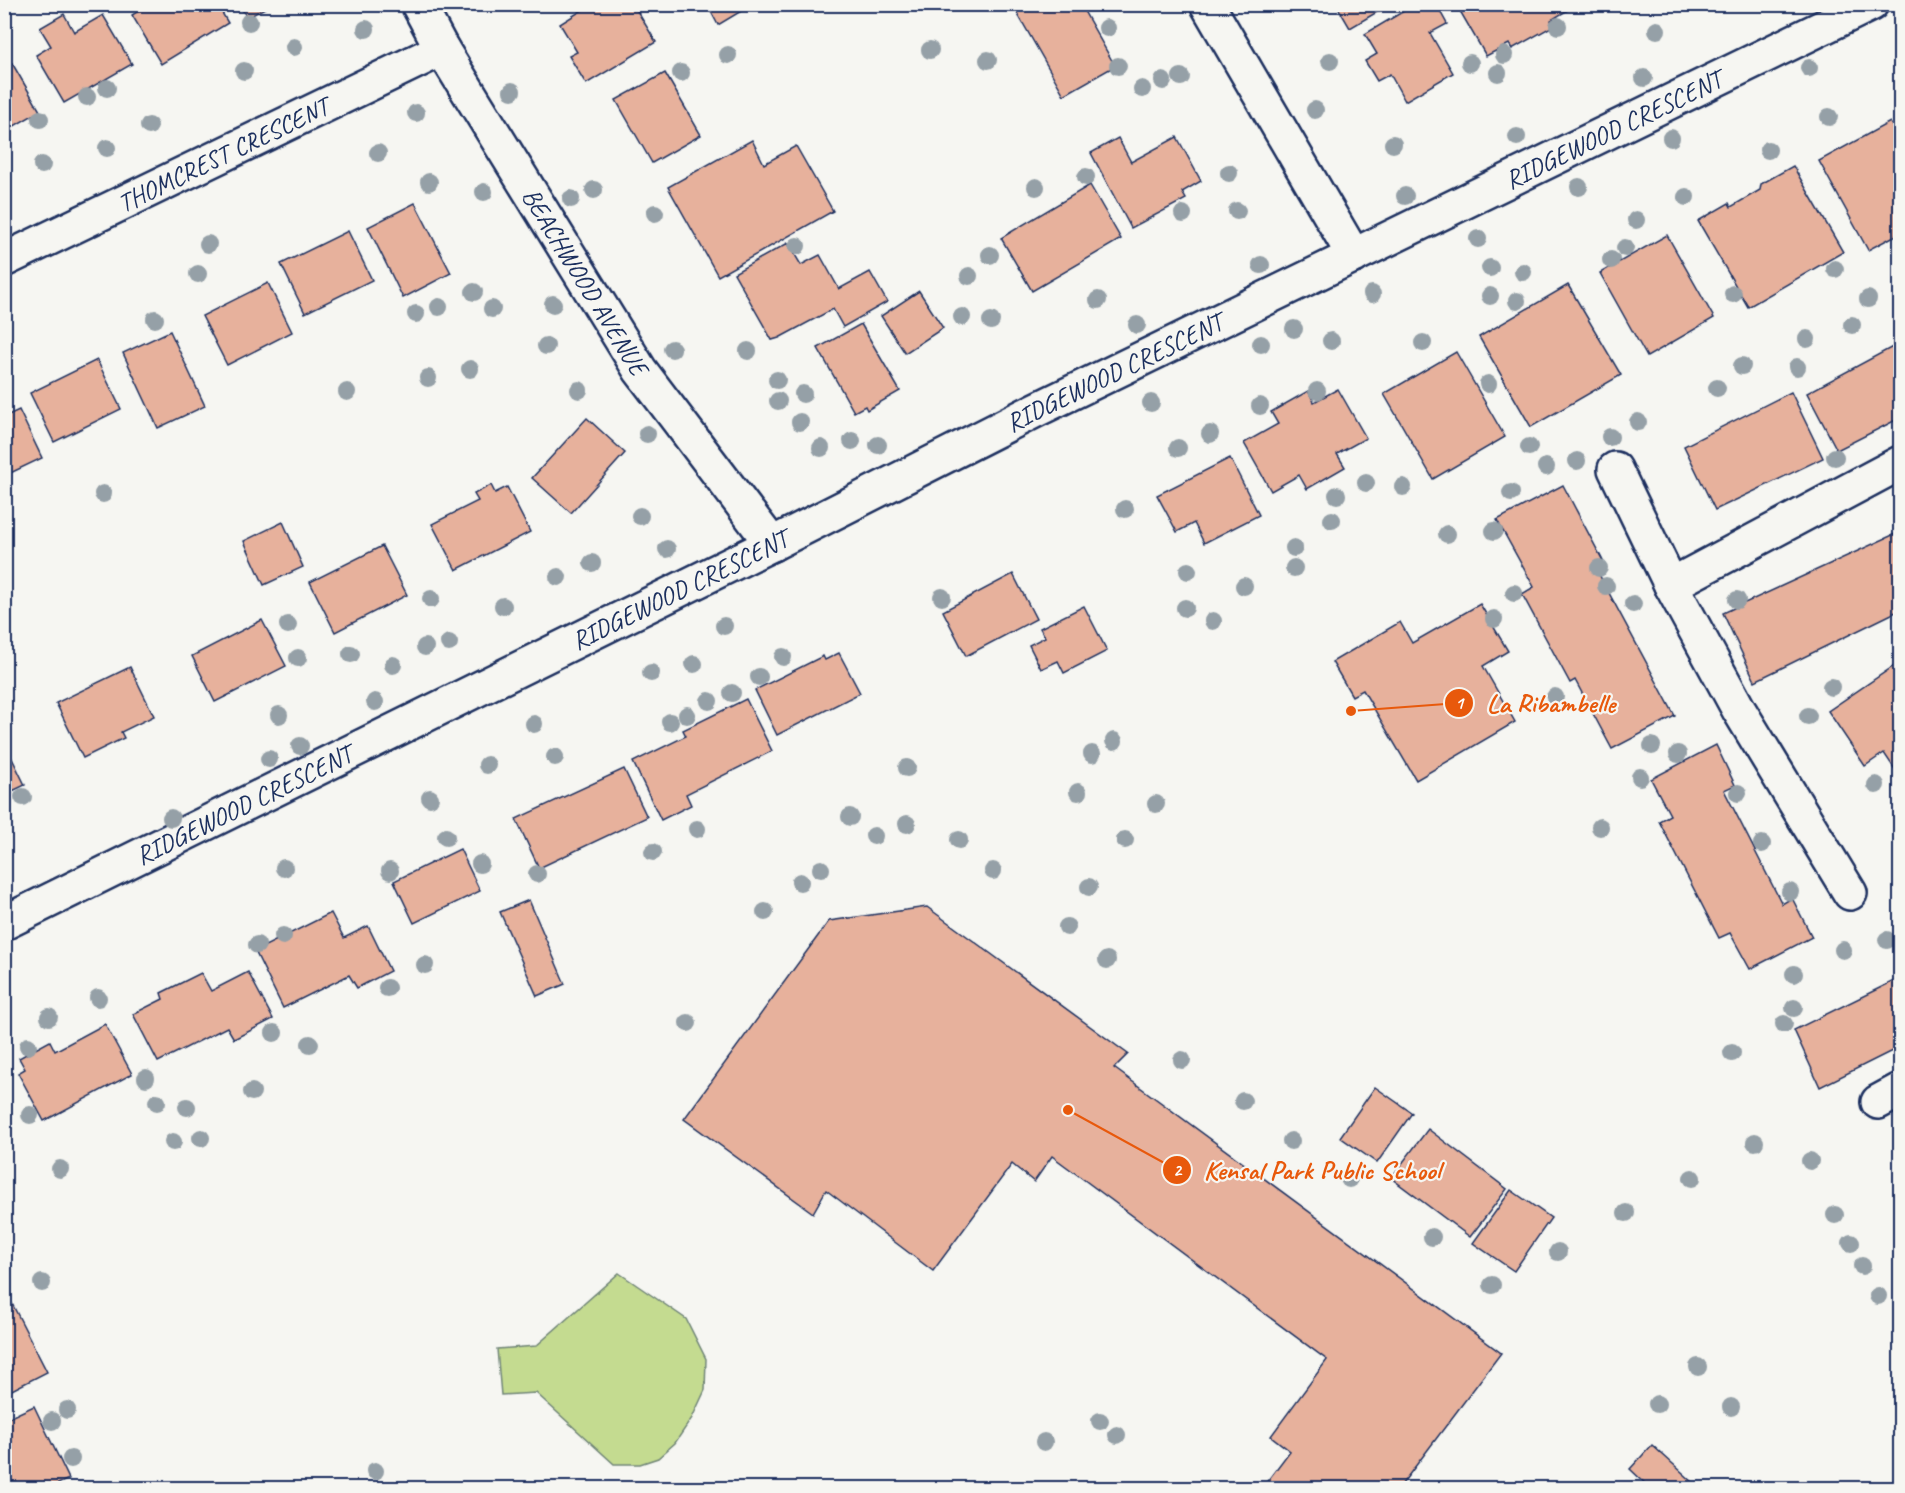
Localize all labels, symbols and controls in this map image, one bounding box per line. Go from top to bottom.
street label: RIDGEWOOD CRESCENT [1499,60,1732,196]
street label: THOMCREST CRESCENT [112,87,339,219]
street label: BEACHWOOD AVENUE [515,182,658,384]
street label: RIDGEWOOD CRESCENT [1000,303,1233,439]
street label: RIDGEWOOD CRESCENT [566,520,798,657]
callout: La Ribambelle [1444,680,1627,725]
text: La Ribambelle [1487,686,1617,720]
text: 1 [1455,692,1465,714]
street label: RIDGEWOOD CRESCENT [130,735,362,872]
callout: Kensal Park Public School [1162,1147,1452,1192]
text: Kensal Park Public School [1204,1153,1445,1187]
text: 2 [1173,1159,1183,1181]

